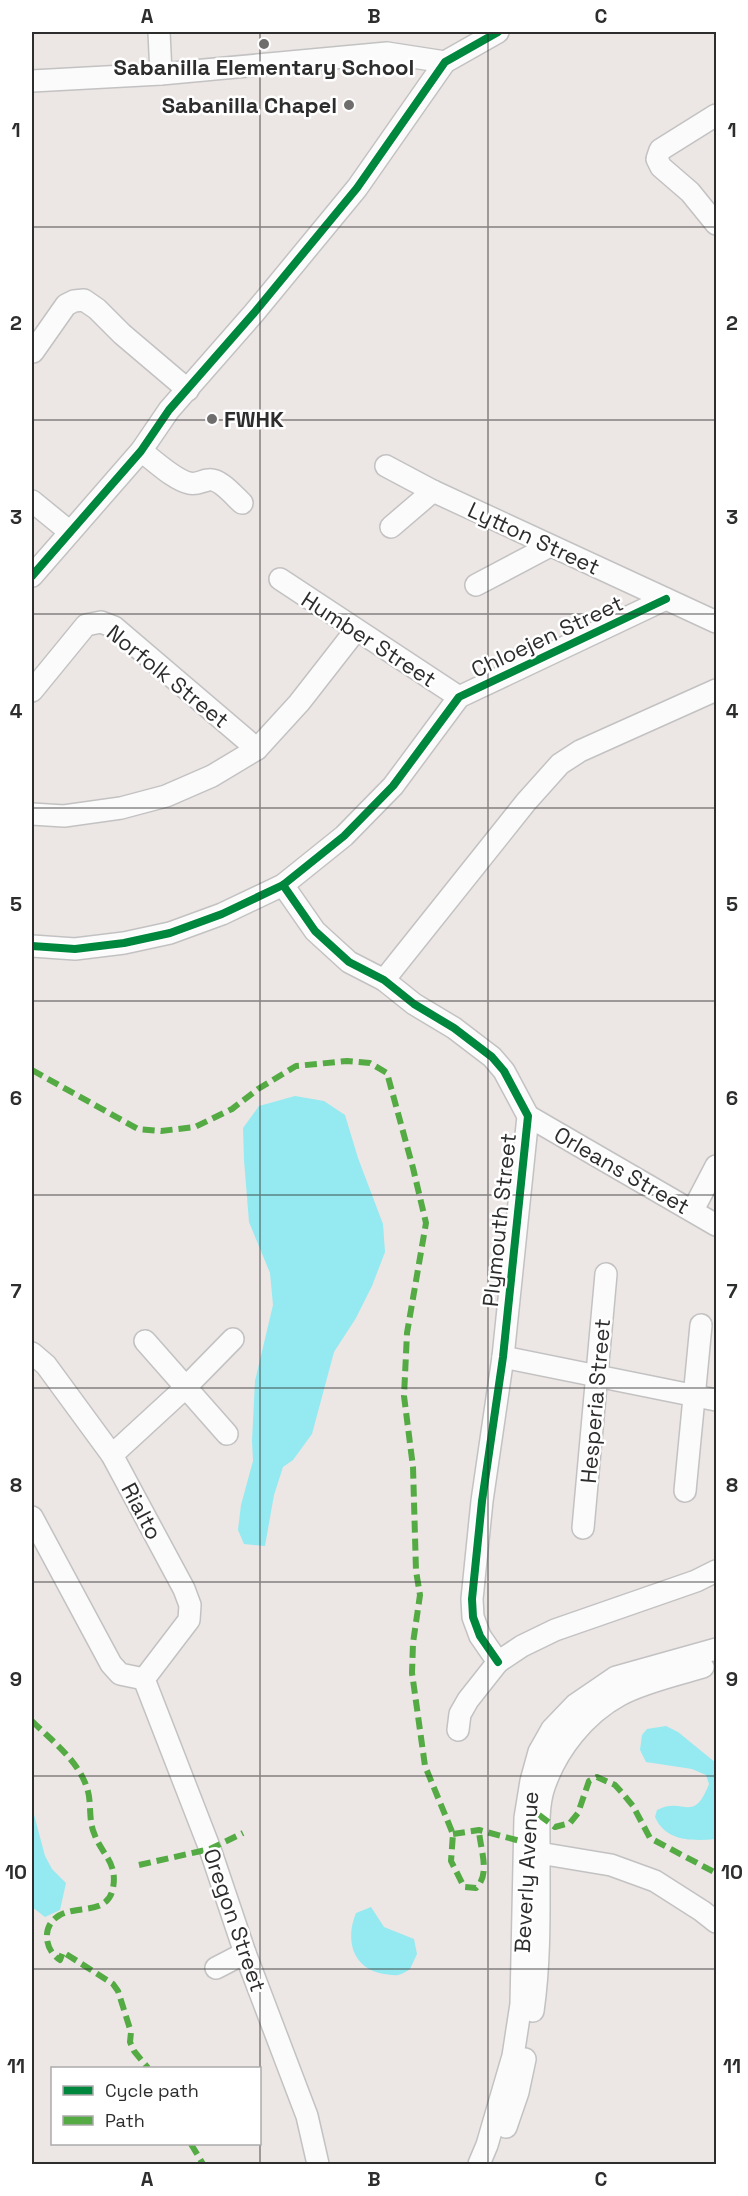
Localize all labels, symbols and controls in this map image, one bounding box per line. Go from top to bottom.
text: A [141,3,154,29]
text: B [367,3,381,29]
text: C [595,3,608,29]
marker: Sabanilla Elementary School [257,37,271,51]
place label: Sabanilla Elementary School [114,53,414,81]
place label: Sabanilla Chapel [162,91,337,119]
marker: Sabanilla Chapel [342,98,356,112]
text: 1 [11,117,21,143]
text: 1 [727,117,737,143]
text: 2 [10,310,22,336]
text: 2 [726,310,738,336]
place label: FWHK [224,405,284,433]
marker: FWHK [205,412,219,426]
street label: Lytton Street [463,495,605,581]
text: 3 [10,504,22,530]
text: 3 [726,504,738,530]
street label: Humber Street [296,585,442,693]
street label: Chloejen Street [467,589,627,683]
street label: Norfolk Street [101,618,235,734]
text: 4 [10,698,23,724]
text: 4 [726,698,739,724]
text: 5 [10,891,22,917]
text: 5 [726,891,738,917]
text: 6 [10,1085,22,1111]
text: 6 [726,1085,738,1111]
street label: Orleans Street [549,1120,695,1220]
street label: Plymouth Street [476,1132,522,1308]
text: 7 [10,1278,22,1304]
text: 7 [726,1278,738,1304]
street label: Hesperia Street [574,1317,616,1485]
text: 8 [10,1472,22,1498]
text: 8 [726,1472,738,1498]
street label: Rialto [115,1478,169,1544]
text: 9 [10,1666,22,1692]
text: 9 [726,1666,738,1692]
street label: Beverly Avenue [508,1790,544,1954]
street label: Oregon Street [197,1845,273,1995]
text: 10 [5,1859,27,1885]
text: 10 [721,1859,743,1885]
text: 11 [7,2053,25,2079]
text: 11 [723,2053,741,2079]
legend [51,2067,261,2145]
text: Cycle path [105,2079,199,2102]
text: Path [105,2109,145,2132]
text: A [141,2166,154,2192]
text: B [367,2166,381,2192]
text: C [595,2166,608,2192]

